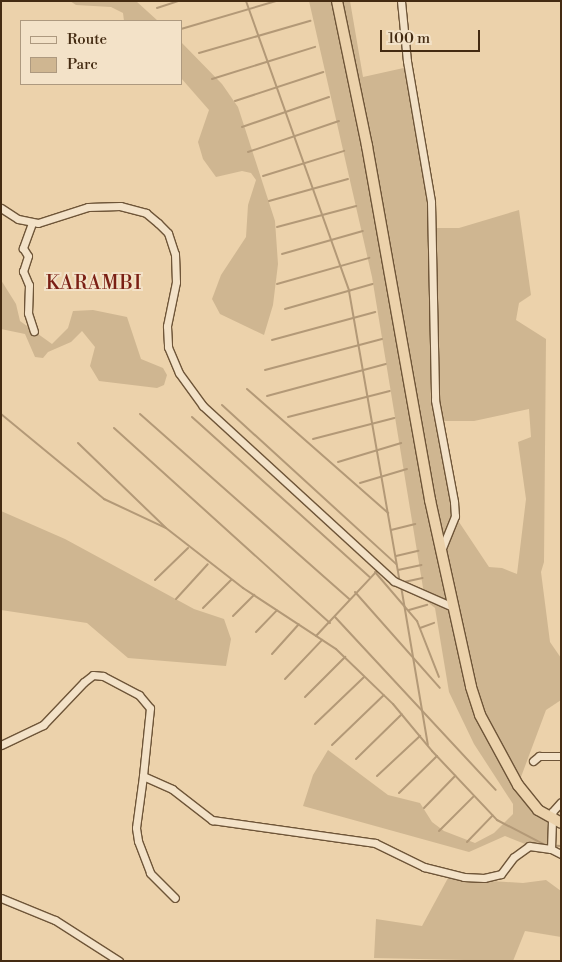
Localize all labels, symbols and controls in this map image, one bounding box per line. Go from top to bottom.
legend [20,20,182,85]
scale bar [382,20,482,52]
text: 100 m [388,29,430,48]
text: Route [67,30,107,49]
text: Parc [67,55,98,74]
district label: KARAMBI [45,273,143,295]

